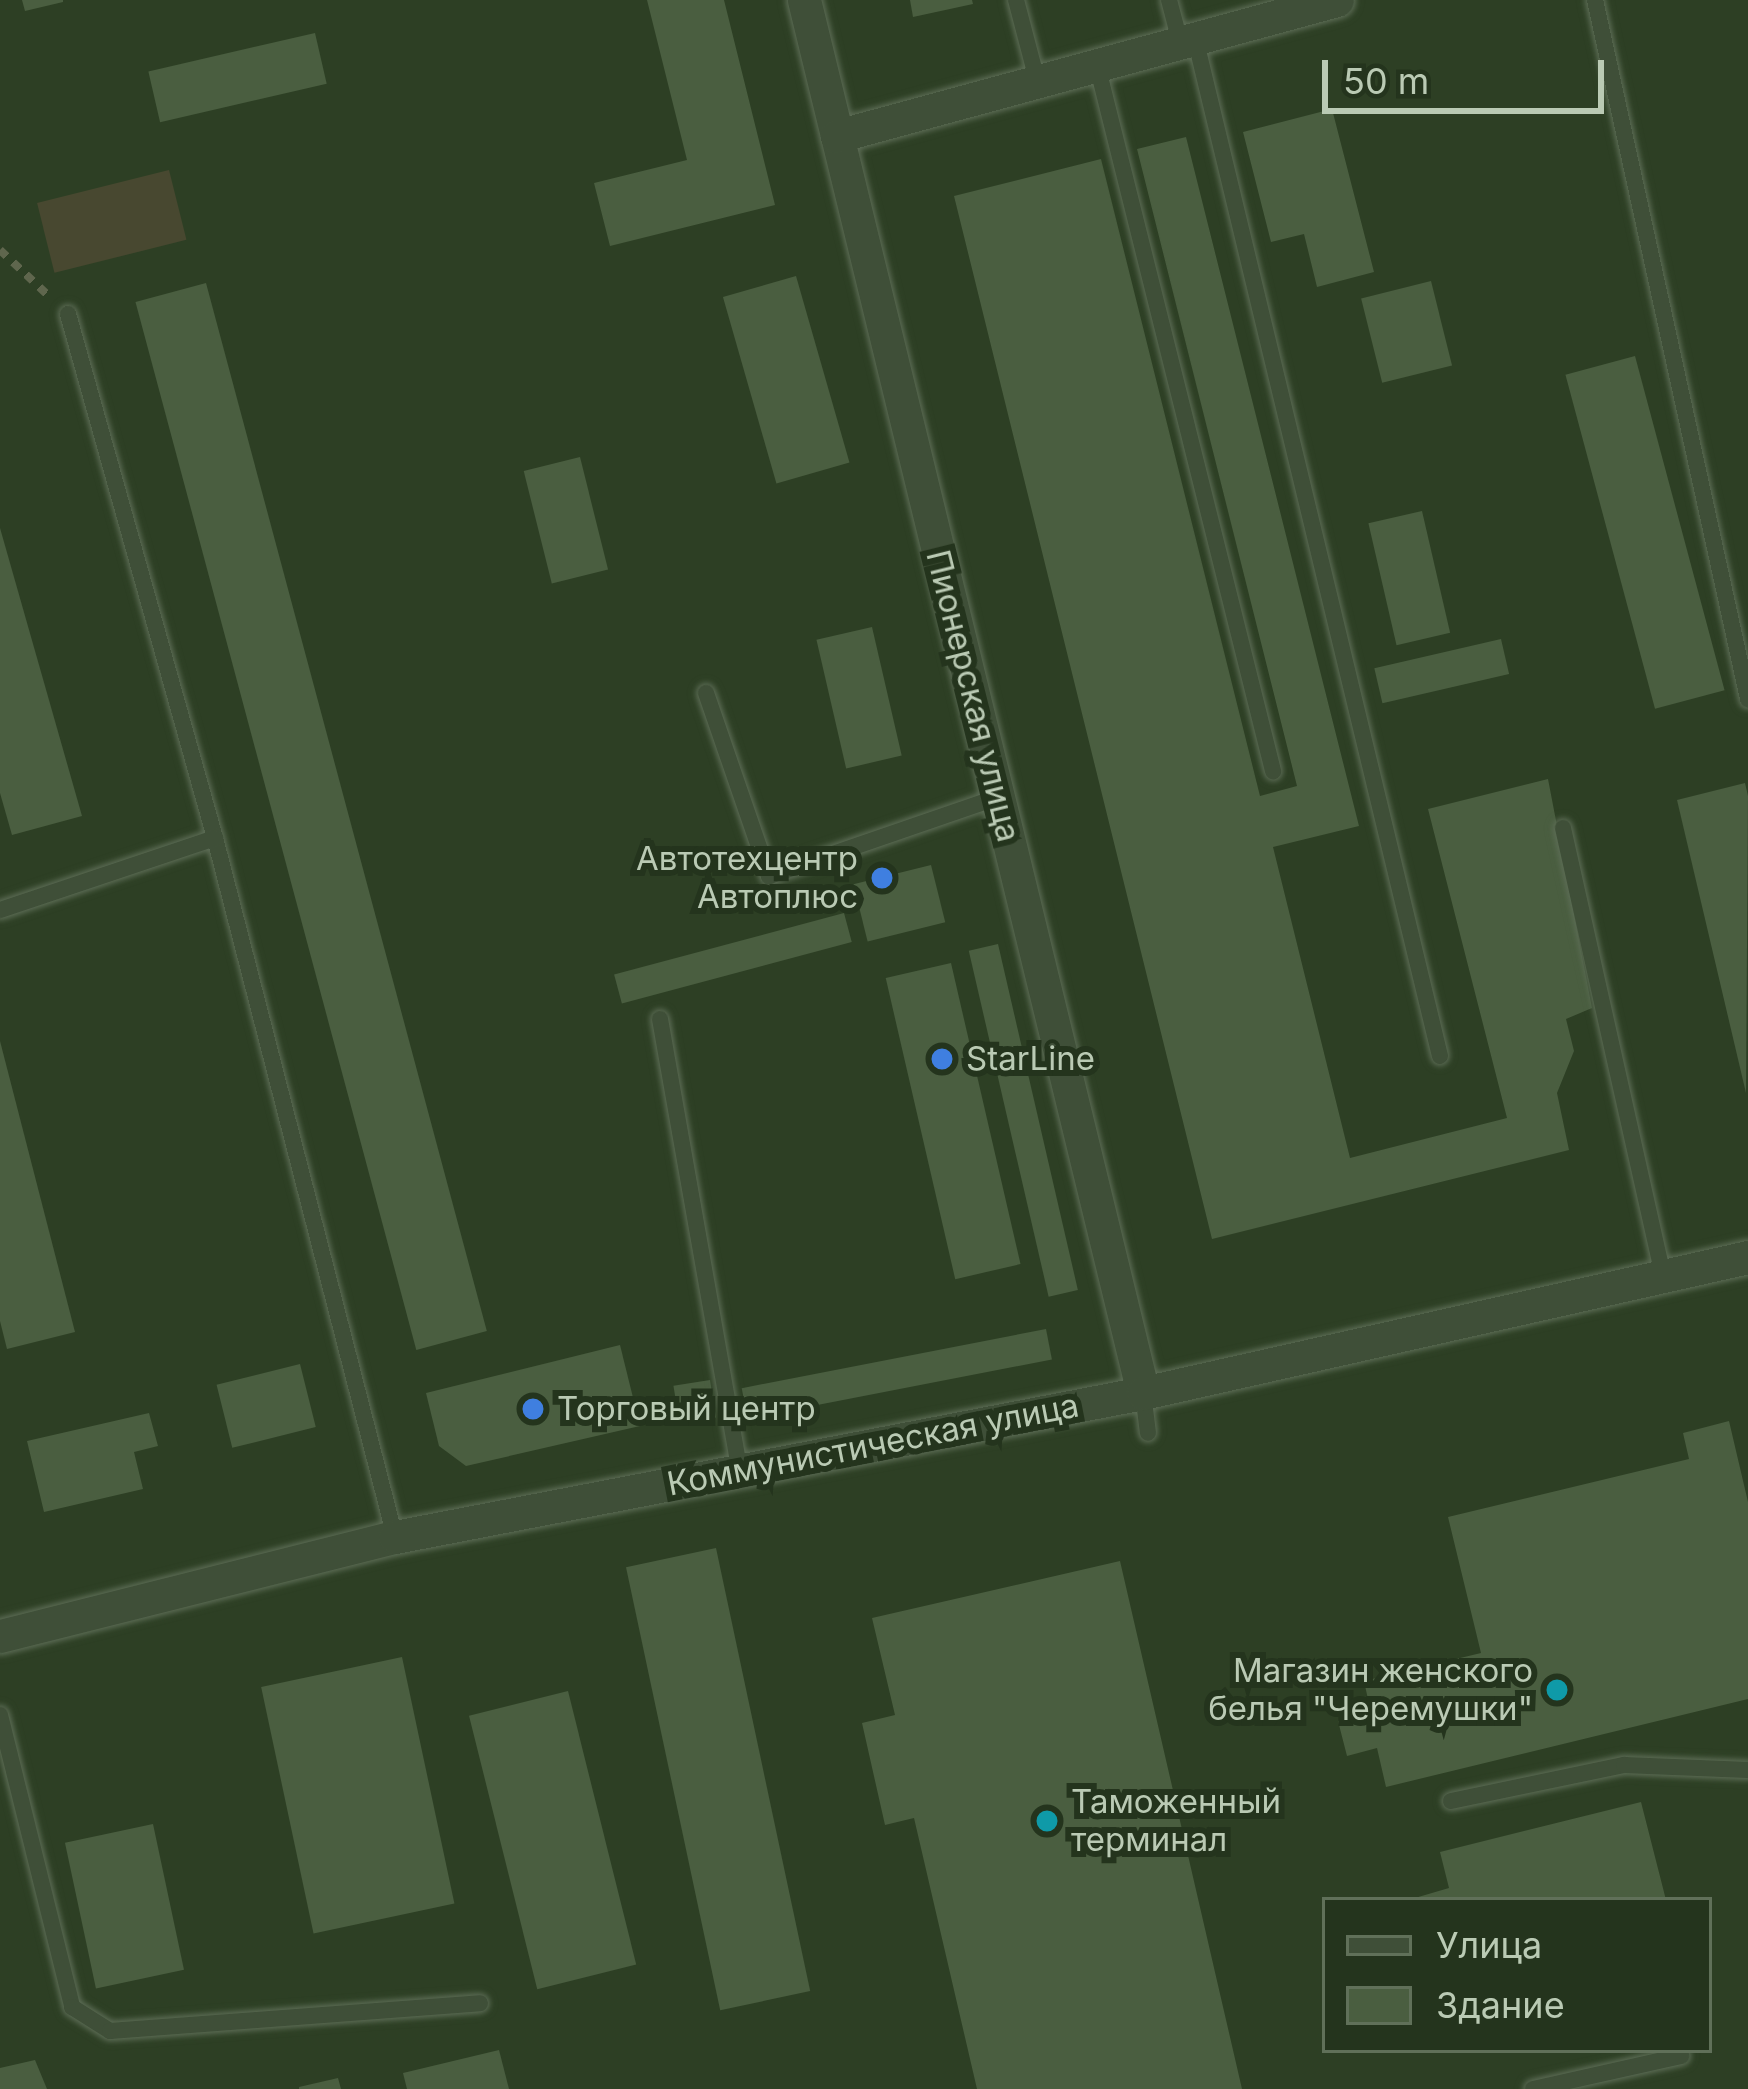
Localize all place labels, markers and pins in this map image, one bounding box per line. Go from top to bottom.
place label: Автотехцентр Автоплюс [636,839,858,917]
marker: Автотехцентр Автоплюс [869,865,895,891]
place label: StarLine [966,1039,1095,1079]
marker: StarLine [929,1046,955,1072]
place label: Торговый центр [557,1389,816,1429]
marker: Торговый центр [520,1396,546,1422]
place label: Магазин женского белья "Черемушки" [1208,1651,1533,1729]
marker: Магазин женского белья "Черемушки" [1544,1677,1570,1703]
place label: Таможенный терминал [1071,1782,1281,1860]
marker: Таможенный терминал [1034,1808,1060,1834]

